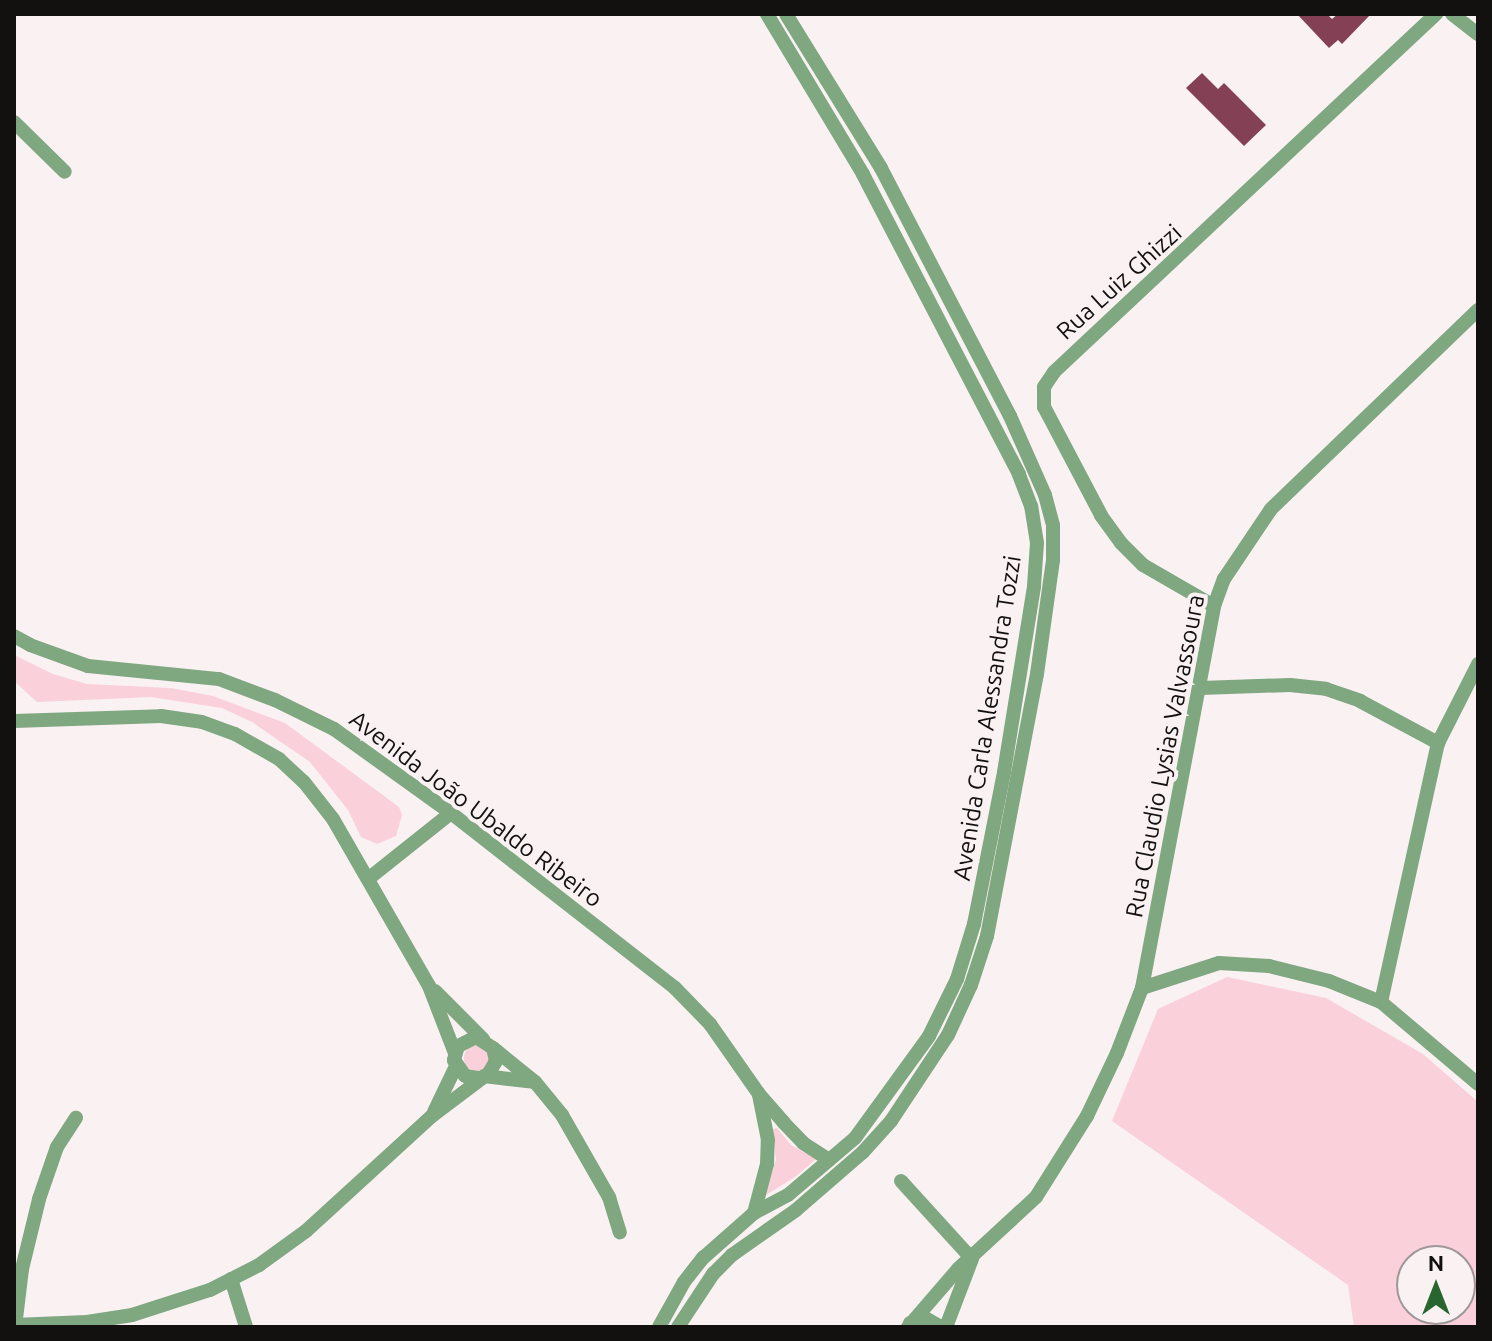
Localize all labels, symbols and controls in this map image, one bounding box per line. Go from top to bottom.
street label: Rua Luiz Ghizzi [1051,218,1187,346]
street label: Avenida Carla Alessandra Tozzi [947,553,1027,883]
street label: Rua Claudio Lysias Valvassoura [1120,592,1210,920]
street label: Avenida João Ubaldo Ribeiro [344,705,608,913]
north arrow [1396,1245,1476,1325]
text: N [1428,1250,1444,1275]

